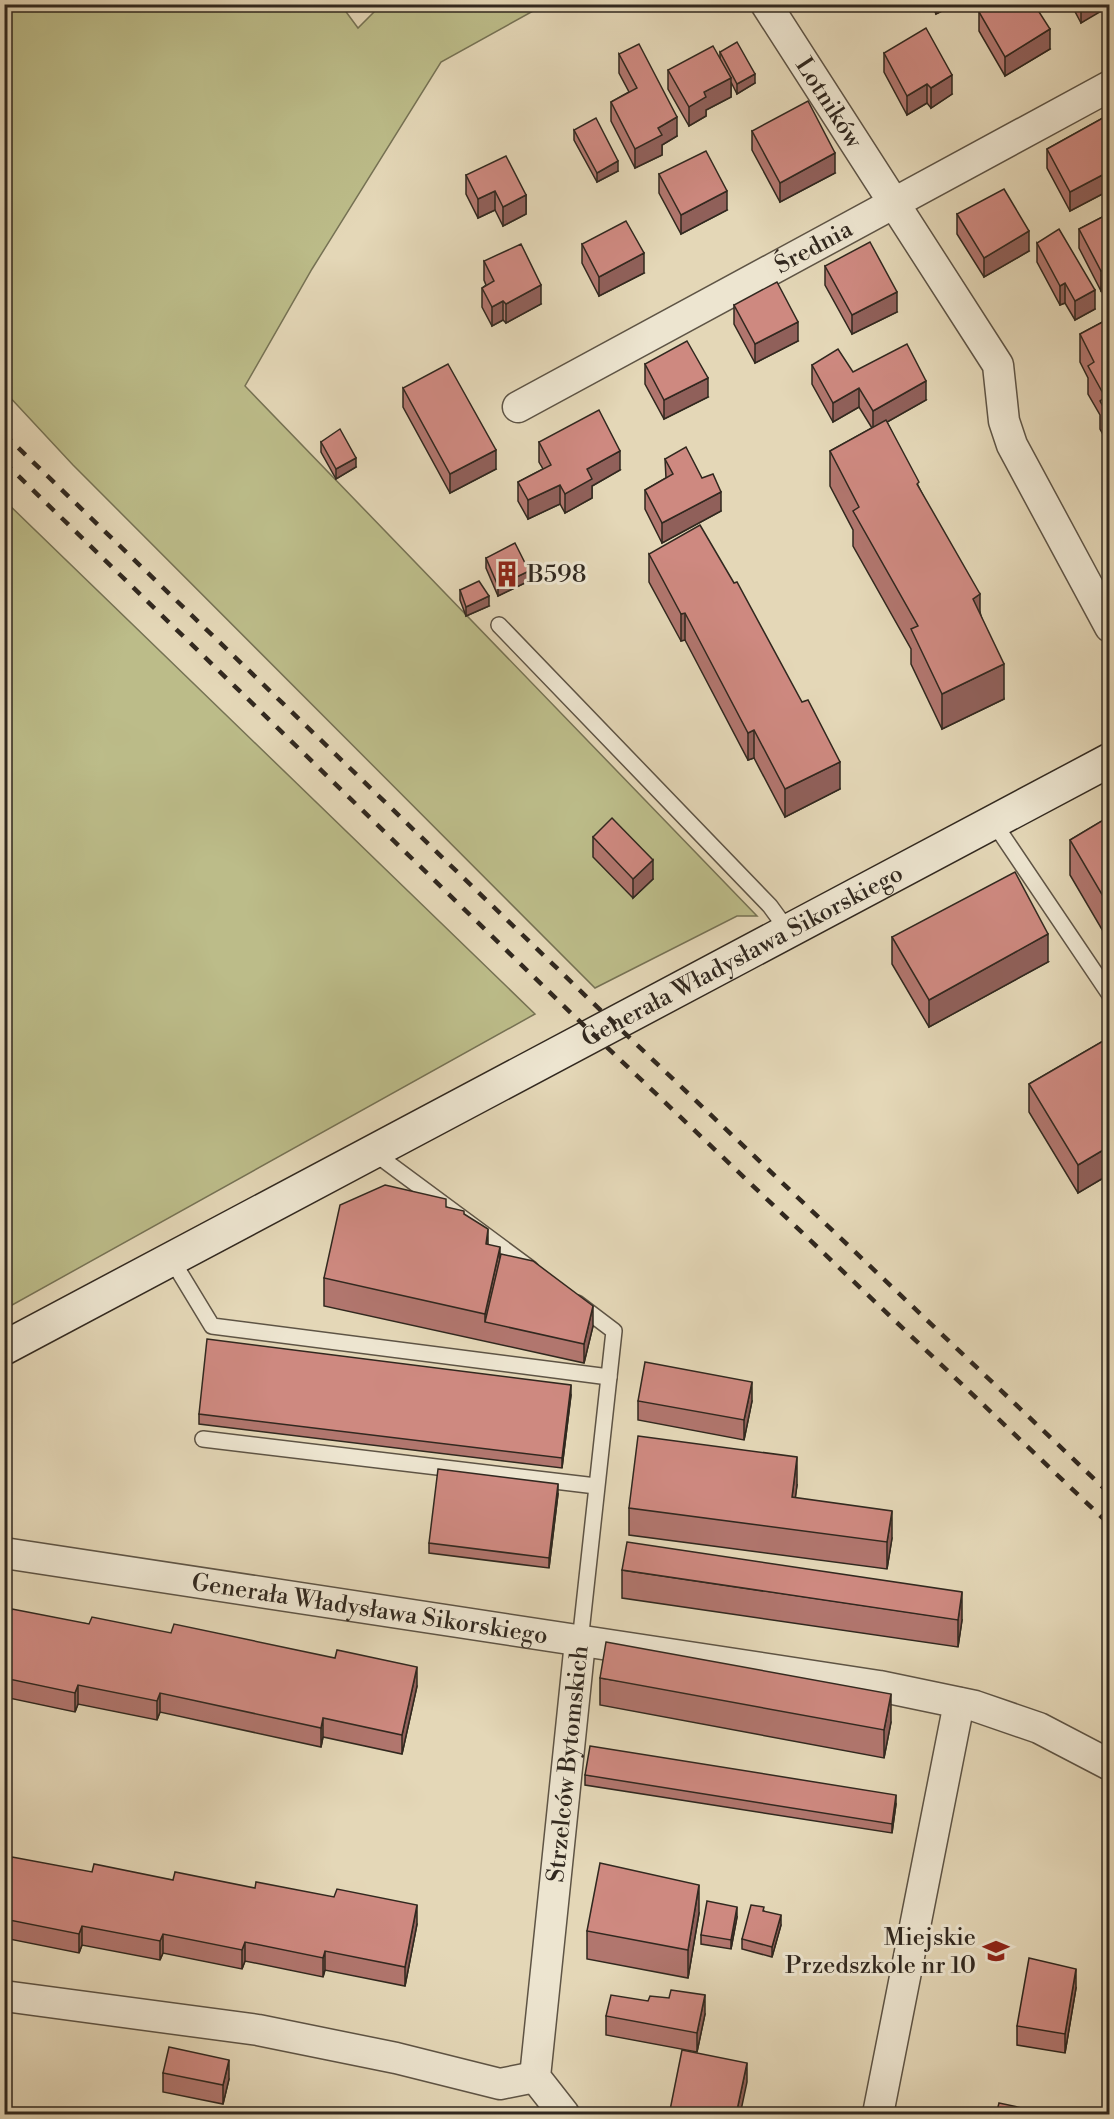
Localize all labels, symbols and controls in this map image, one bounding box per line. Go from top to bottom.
street label: Lotników [788,52,869,155]
street label: Średnia [769,214,859,281]
building icon: B598 [492,559,522,589]
place label: B598 [526,560,586,590]
street label: Generała Władysława Sikorskiego [577,859,909,1054]
street label: Generała Władysława Sikorskiego [189,1568,550,1651]
street label: Strzelców Bytomskich [541,1644,596,1884]
place label: Miejskie Przedszkole nr 10 [785,1923,976,1981]
school or university icon: Miejskie Przedszkole nr 10 [981,1936,1011,1966]

